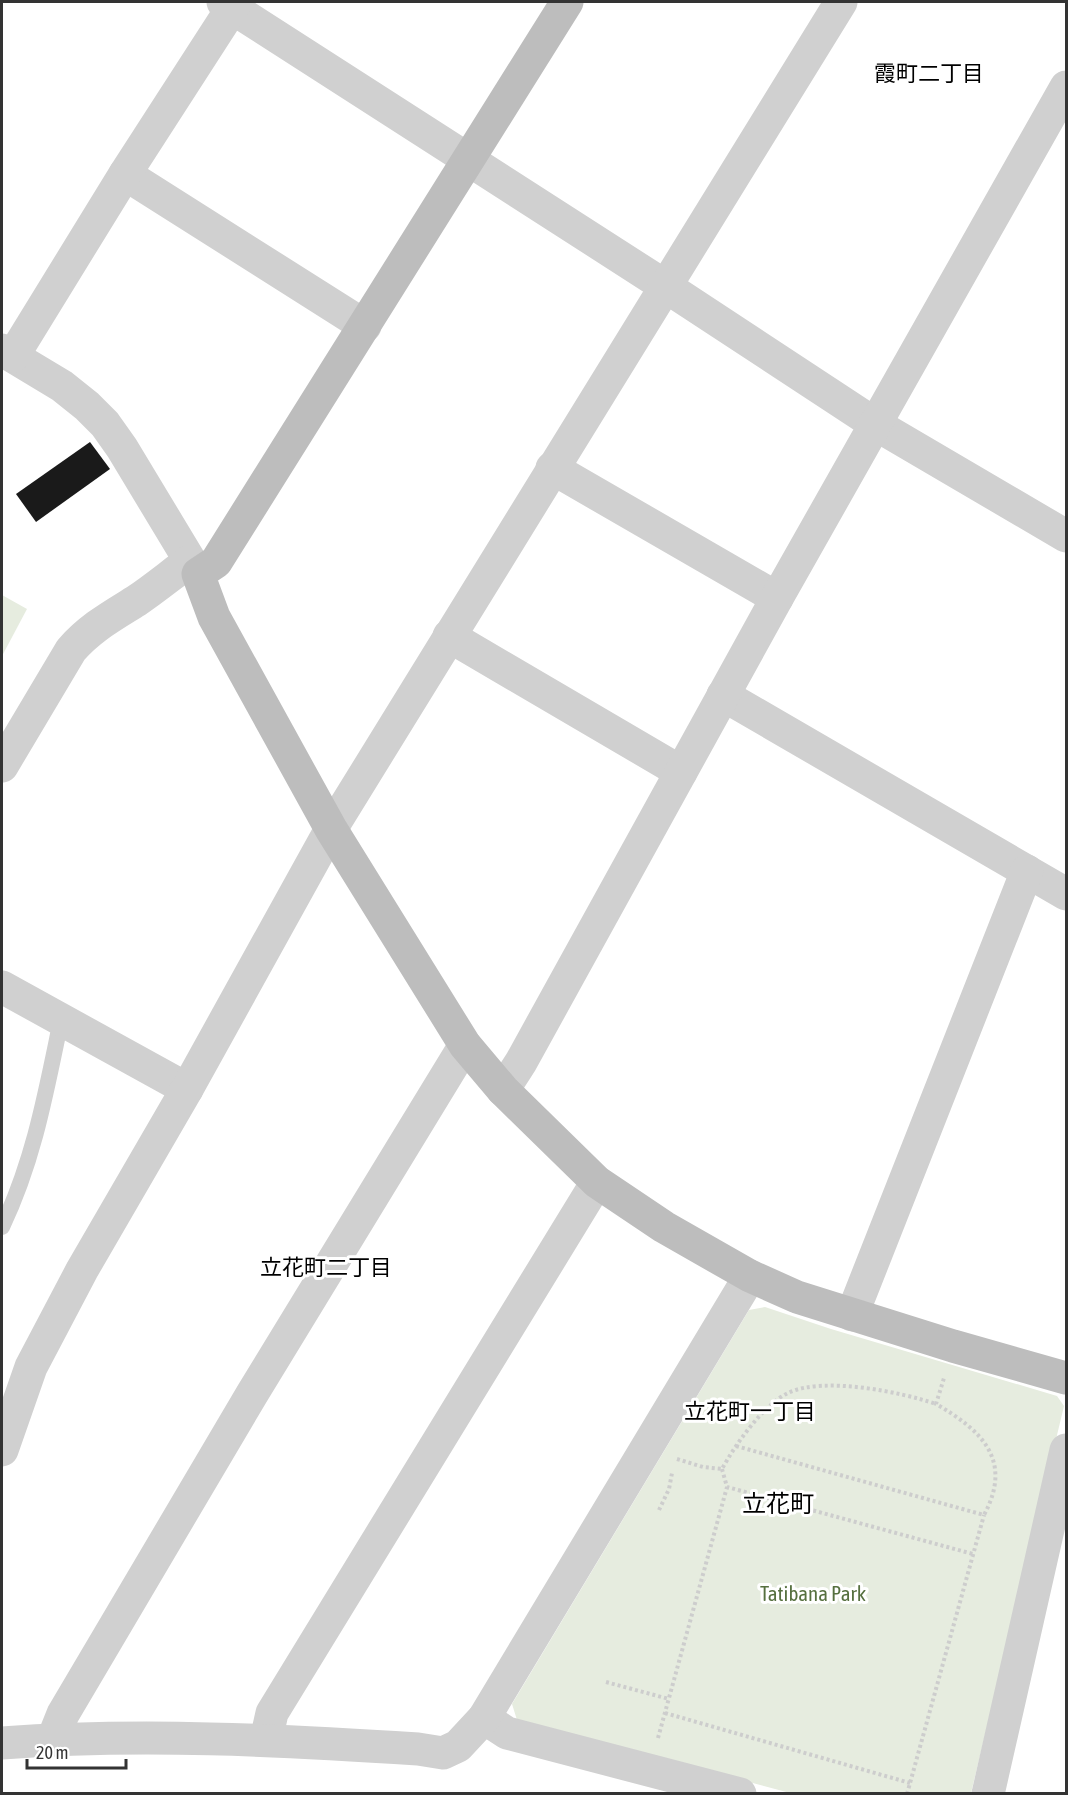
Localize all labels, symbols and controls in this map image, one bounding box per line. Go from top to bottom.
district label: 霞町二丁目 [874,60,984,86]
district label: 立花町二丁目 [260,1254,392,1280]
district label: 立花町一丁目 [684,1398,816,1424]
district label: 立花町 [742,1490,814,1517]
park label: Tatibana Park [760,1581,866,1605]
scale bar [27,1732,126,1770]
text: 20 m [36,1742,68,1763]

